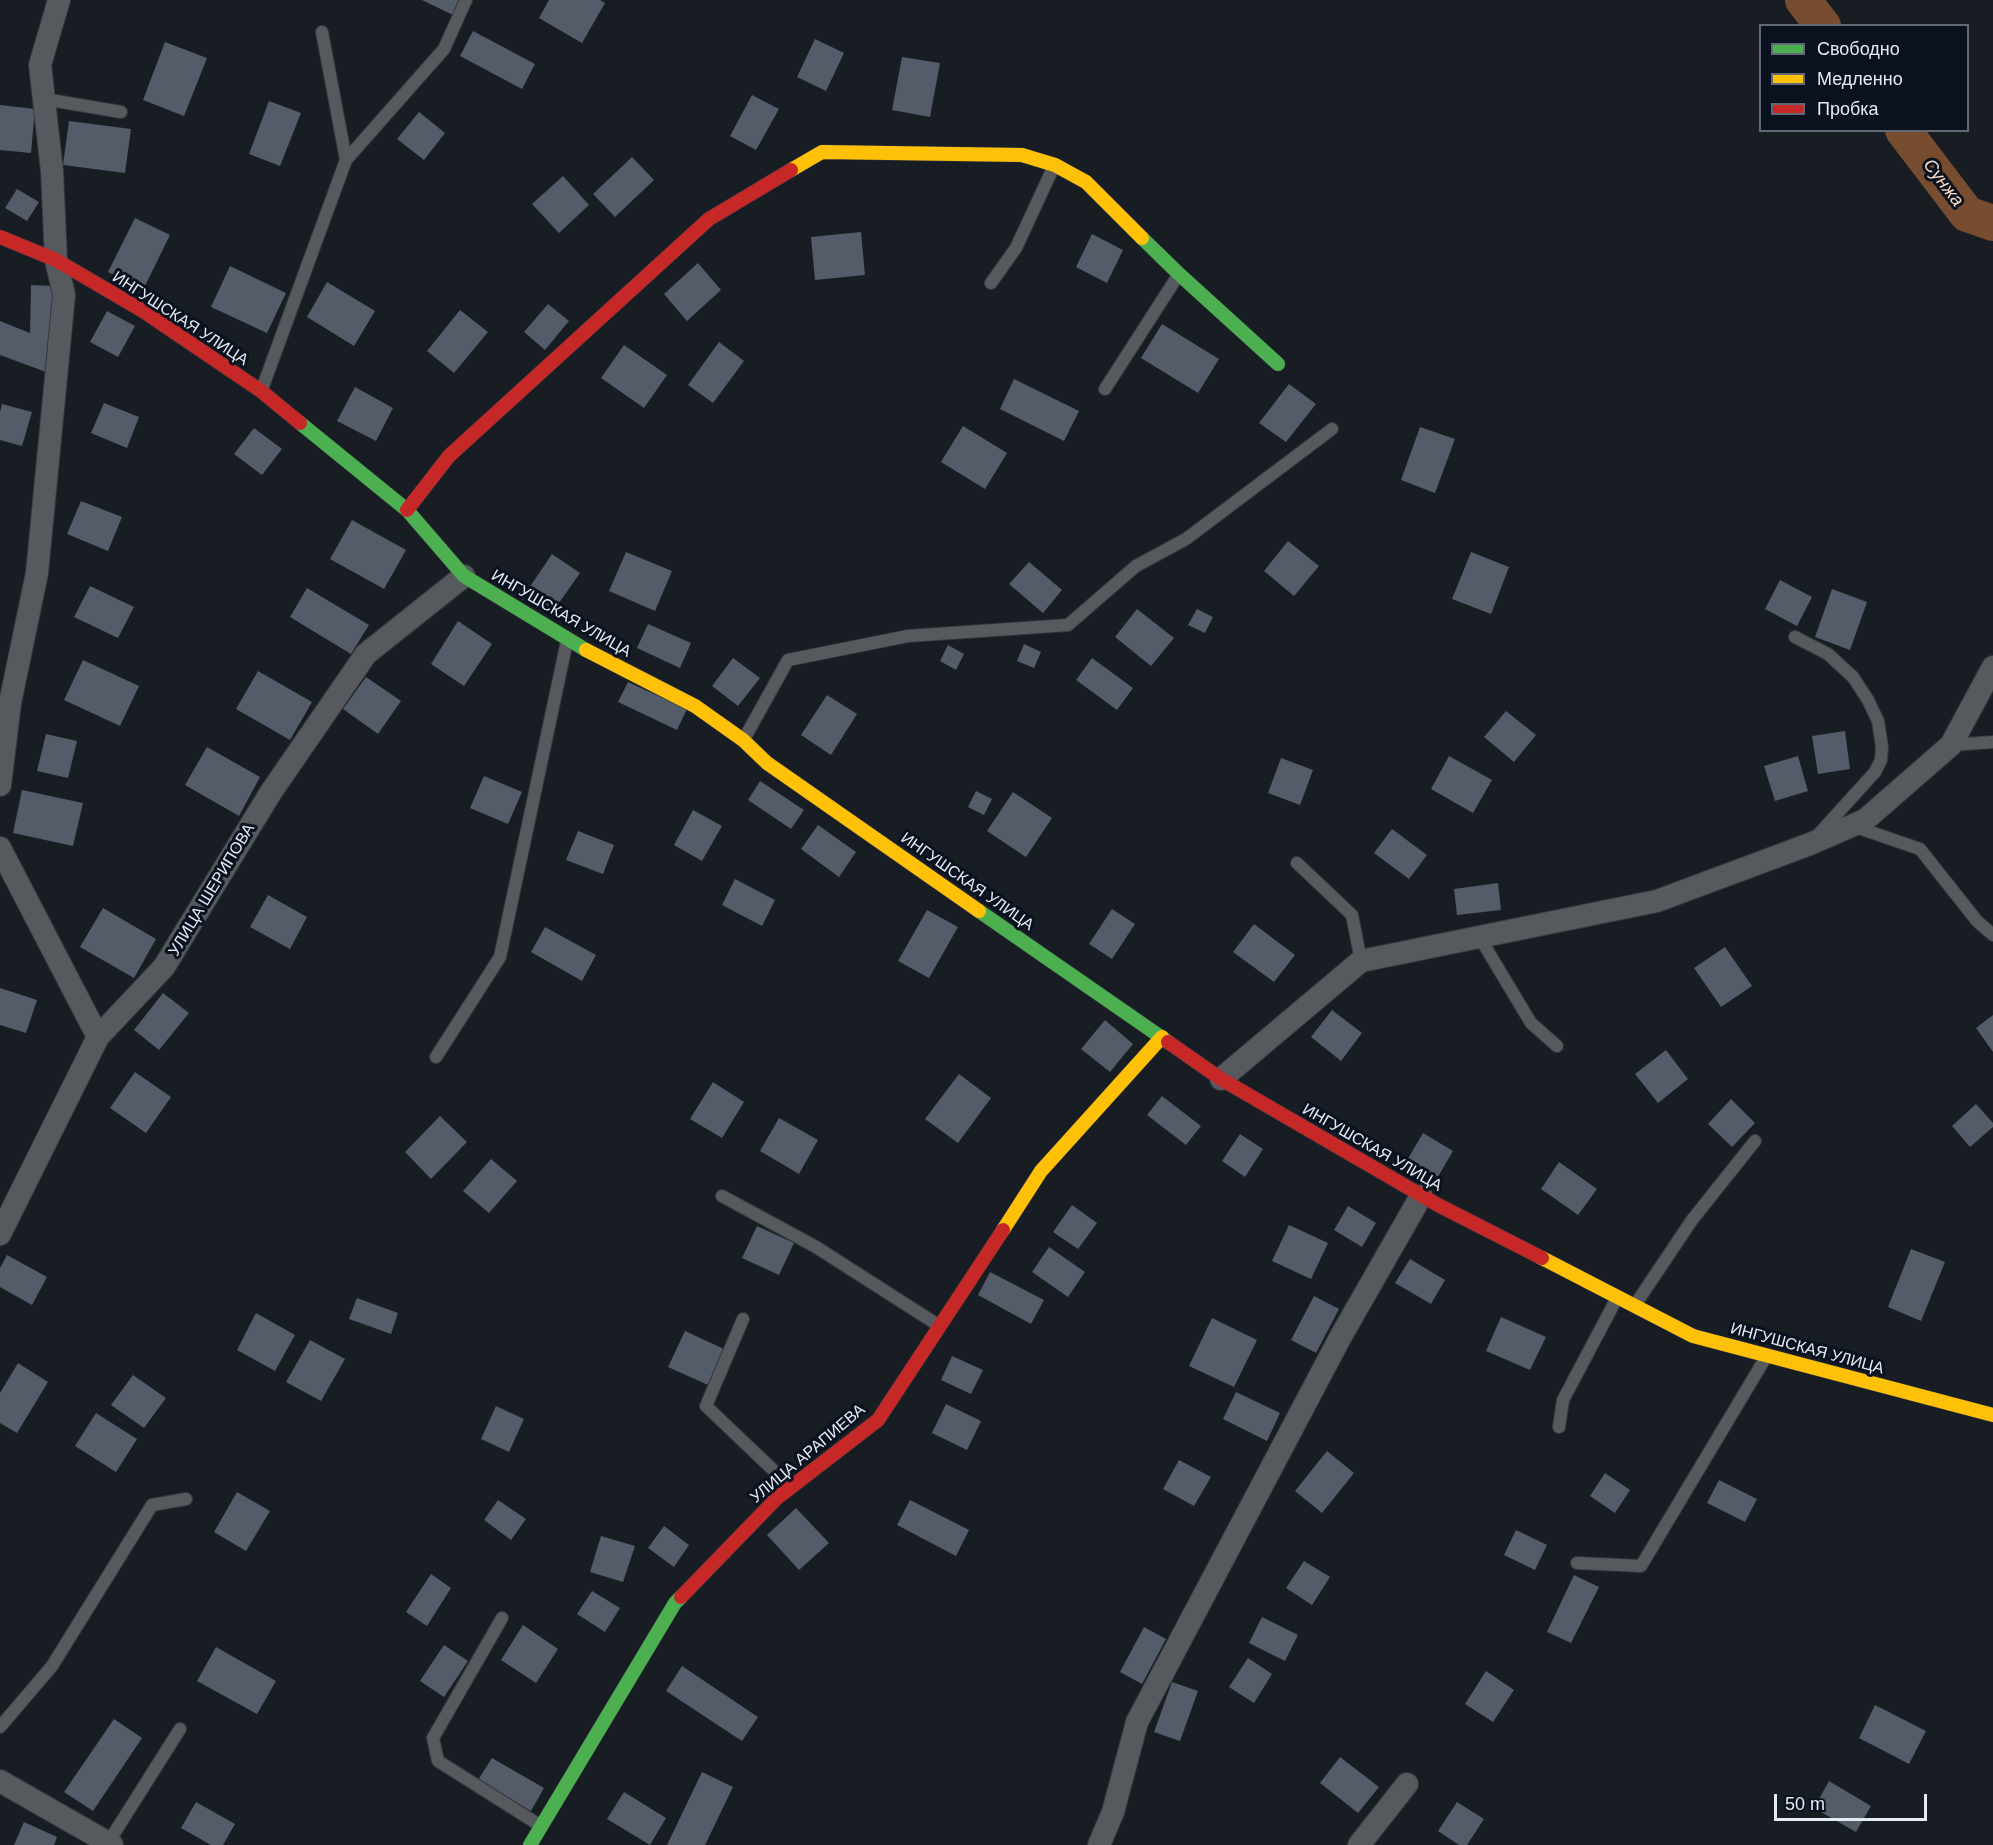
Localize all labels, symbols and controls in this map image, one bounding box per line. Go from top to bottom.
legend [1759,24,1969,132]
text: Свободно [1817,39,1900,59]
text: Медленно [1817,69,1903,89]
text: Пробка [1817,99,1879,119]
water label: Сунжа [1918,155,1968,211]
street label: ИНГУШСКАЯ УЛИЦА [108,268,252,370]
street label: ИНГУШСКАЯ УЛИЦА [488,566,634,662]
street label: УЛИЦА ШЕРИПОВА [165,820,259,960]
street label: ИНГУШСКАЯ УЛИЦА [897,829,1037,935]
street label: ИНГУШСКАЯ УЛИЦА [1299,1100,1445,1196]
street label: ИНГУШСКАЯ УЛИЦА [1728,1319,1886,1379]
street label: УЛИЦА АРАПИЕВА [747,1400,869,1508]
scale bar [1777,1782,1930,1820]
text: 50 m [1785,1794,1825,1814]

